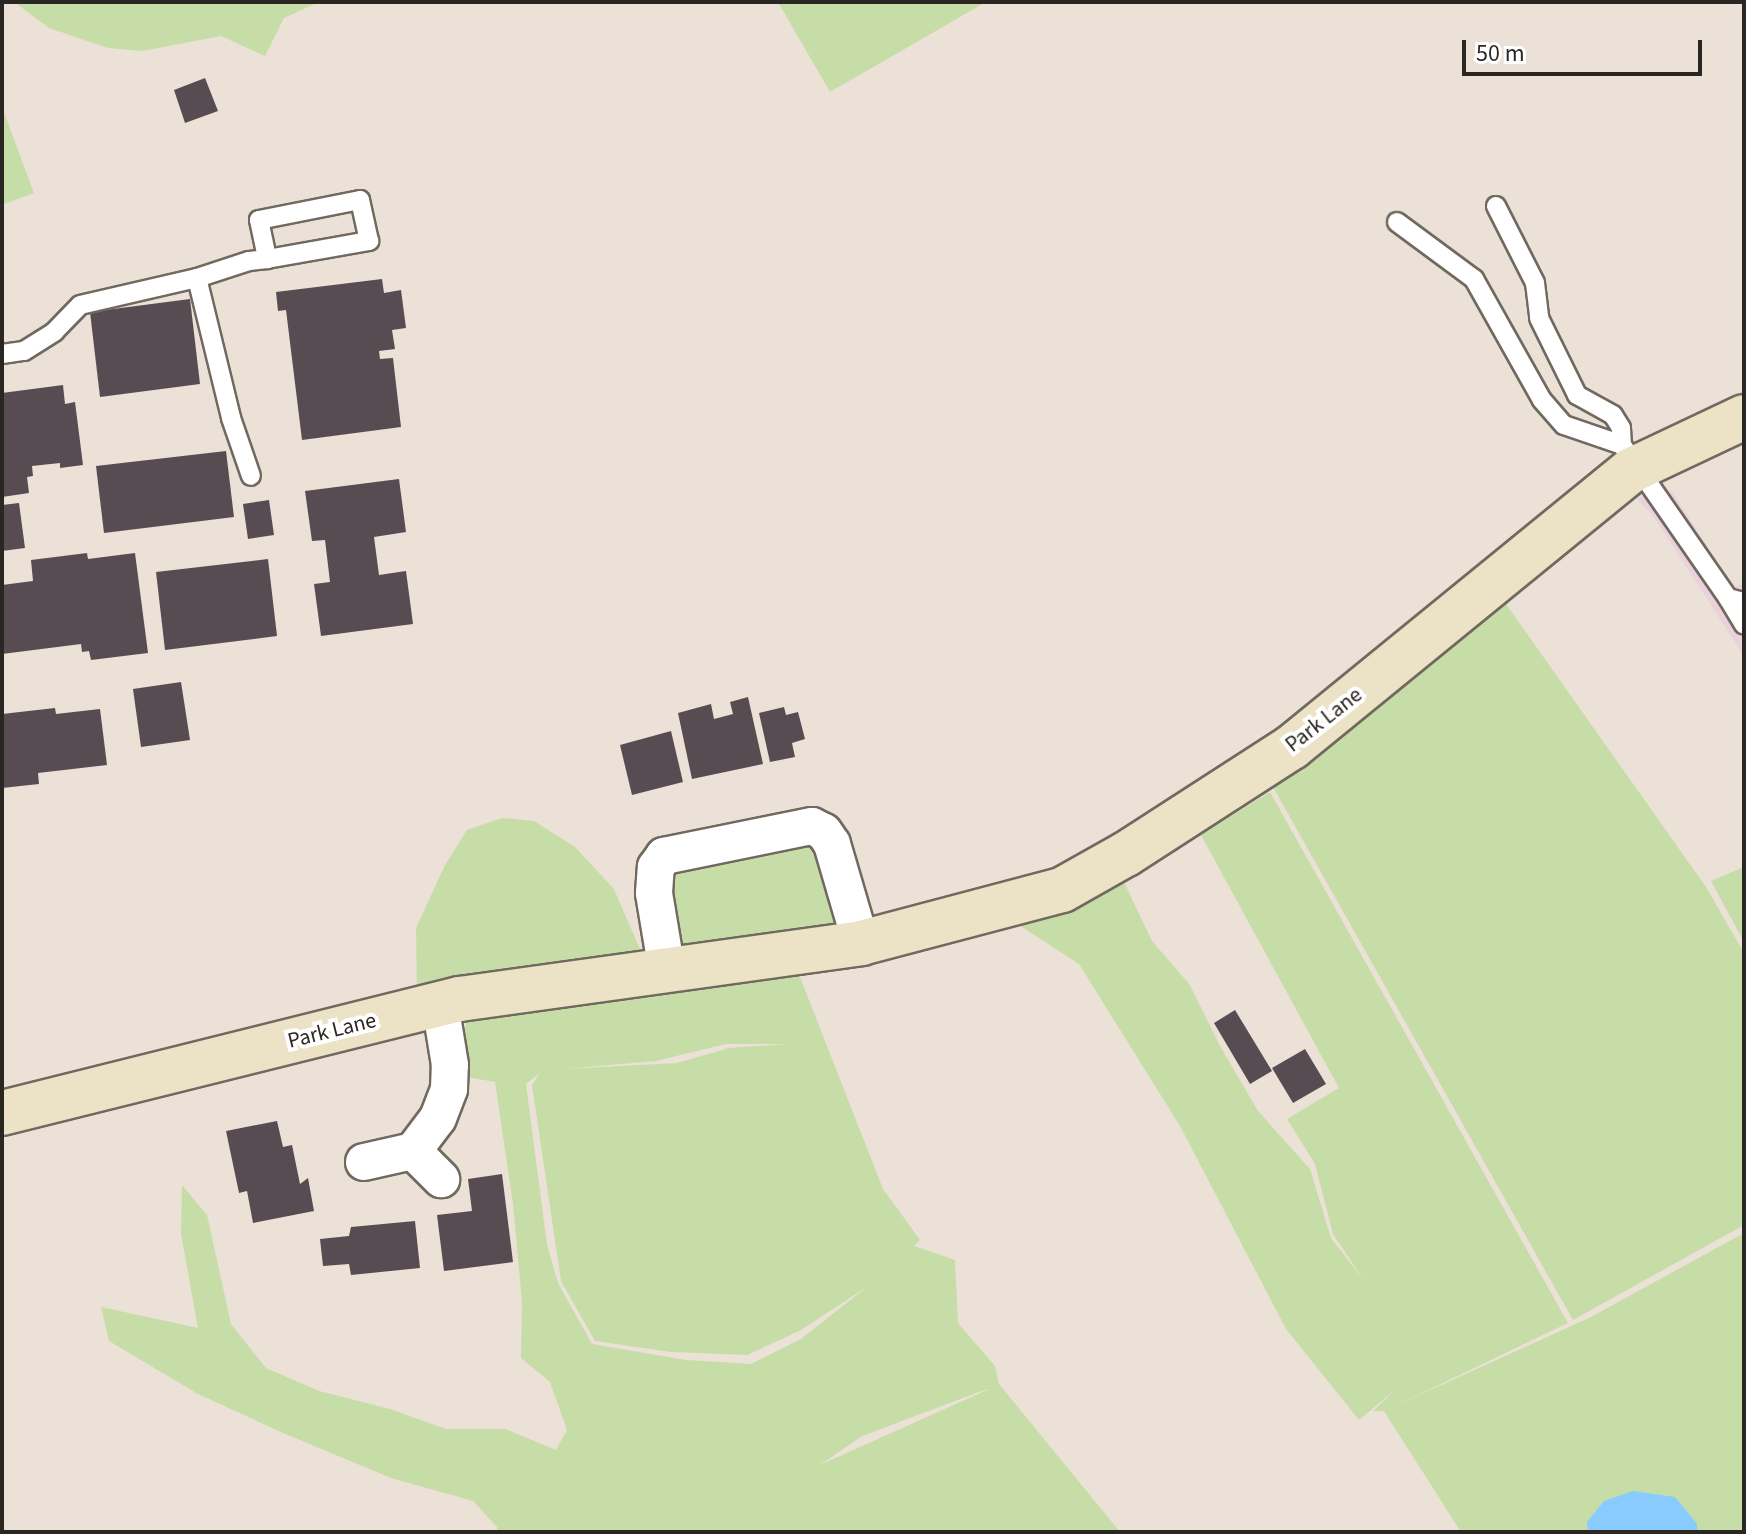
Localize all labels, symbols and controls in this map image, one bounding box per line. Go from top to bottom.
scale bar [1466,24,1706,74]
text: 50 m [1476,36,1525,71]
street label: Park Lane [1280,682,1368,758]
street label: Park Lane [285,1007,379,1055]

